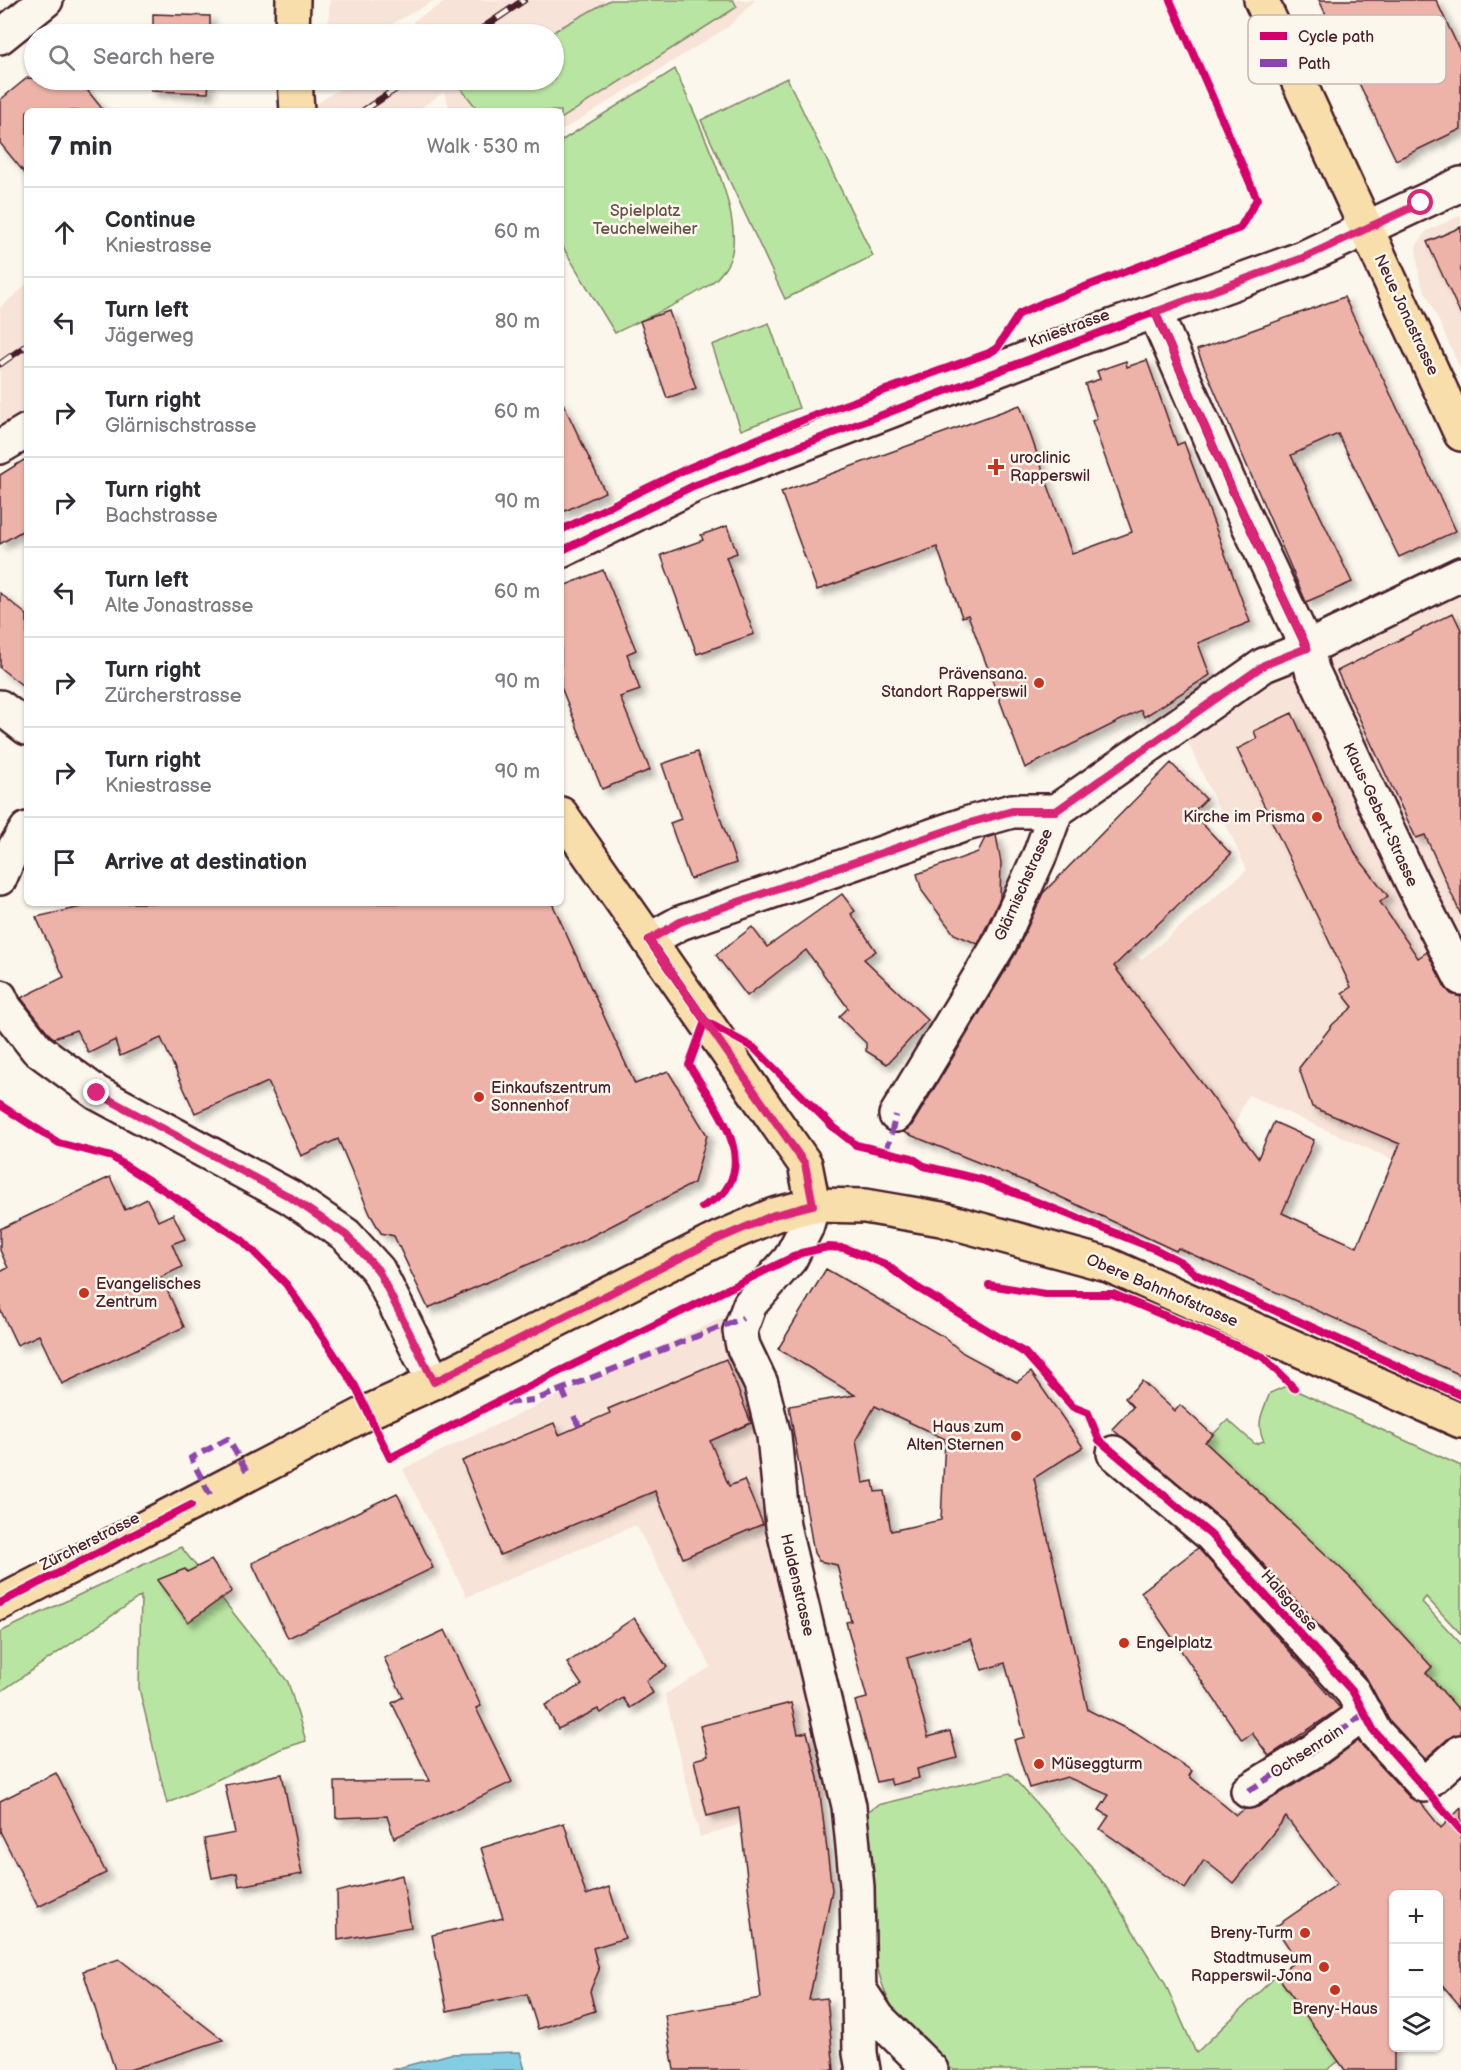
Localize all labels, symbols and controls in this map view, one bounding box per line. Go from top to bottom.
legend [1248,15,1446,84]
search box [24,24,564,90]
text: Cycle path [1298,28,1374,47]
icon: search [45,41,78,74]
text: Search here [93,44,215,71]
text: Path [1298,55,1330,74]
text: 7 min [48,132,112,163]
text: Walk · 530 m [427,135,540,159]
route start [1407,189,1433,215]
park label: Spielplatz Teuchelweiher [593,202,698,239]
text: Continue [105,207,195,234]
icon: ahead [48,216,81,249]
text: 60 m [494,220,540,244]
text: Kniestrasse [105,234,212,258]
street label: Neue Jonastrasse [1370,252,1443,379]
text: Turn left [105,297,189,324]
street label: Kniestrasse [1026,305,1113,353]
icon: left [48,306,81,339]
text: 80 m [495,310,540,334]
text: Jägerweg [105,324,194,348]
text: Turn right [105,387,201,414]
icon: right [48,396,81,429]
text: 60 m [494,400,540,424]
text: Glärnischstrasse [105,414,256,438]
place label: uroclinic Rapperswil [1010,449,1090,486]
marker: uroclinic Rapperswil [987,458,1005,476]
text: Turn right [105,477,201,504]
icon: right [48,486,81,519]
text: 90 m [495,490,540,514]
text: Bachstrasse [105,504,218,528]
text: Turn left [105,567,189,594]
icon: left [48,576,81,609]
text: 60 m [494,580,540,604]
text: Alte Jonastrasse [105,594,253,618]
text: Turn right [105,657,201,684]
place label: Prävensana. Standort Rapperswil [881,665,1027,702]
icon: right [48,666,81,699]
text: 90 m [495,670,540,694]
marker: Prävensana. Standort Rapperswil [1032,676,1046,690]
text: Zürcherstrasse [105,684,242,708]
street label: Klaus-Gebert-Strasse [1338,740,1422,890]
text: Turn right [105,747,201,774]
icon: right [48,756,81,789]
text: 90 m [495,760,540,784]
text: Kniestrasse [105,774,212,798]
place label: Kirche im Prisma [1183,808,1305,827]
marker: Kirche im Prisma [1310,810,1324,824]
street label: Glärnischstrasse [991,825,1057,944]
icon: arrive [48,846,81,879]
text: Arrive at destination [105,849,307,876]
route end [83,1079,109,1105]
place label: Einkaufszentrum Sonnenhof [491,1079,611,1116]
marker: Einkaufszentrum Sonnenhof [472,1090,486,1104]
street label: Obere Bahnhofstrasse [1083,1250,1241,1332]
place label: Evangelisches Zentrum [95,1275,201,1312]
marker: Evangelisches Zentrum [77,1286,91,1300]
place label: Haus zum Alten Sternen [907,1418,1004,1455]
marker: Haus zum Alten Sternen [1009,1429,1023,1443]
street label: Zürcherstrasse [36,1509,143,1576]
street label: Haldenstrasse [776,1532,818,1639]
street label: Halsgasse [1257,1566,1322,1636]
place label: Engelplatz [1136,1634,1213,1653]
marker: Engelplatz [1117,1636,1131,1650]
street label: Ochsenrain [1267,1721,1347,1783]
place label: Müseggturm [1051,1755,1142,1774]
marker: Müseggturm [1032,1757,1046,1771]
map controls [1389,1890,1443,2052]
button: + [1389,1890,1443,1944]
place label: Breny-Turm [1210,1924,1293,1943]
marker: Breny-Turm [1298,1926,1312,1940]
button: − [1389,1944,1443,1998]
place label: Stadtmuseum Rapperswil-Jona [1191,1949,1312,1986]
marker: Stadtmuseum Rapperswil-Jona [1317,1960,1331,1974]
marker: Breny-Haus [1328,1983,1342,1997]
button: layers [1389,1998,1443,2052]
place label: Breny-Haus [1292,2000,1378,2019]

